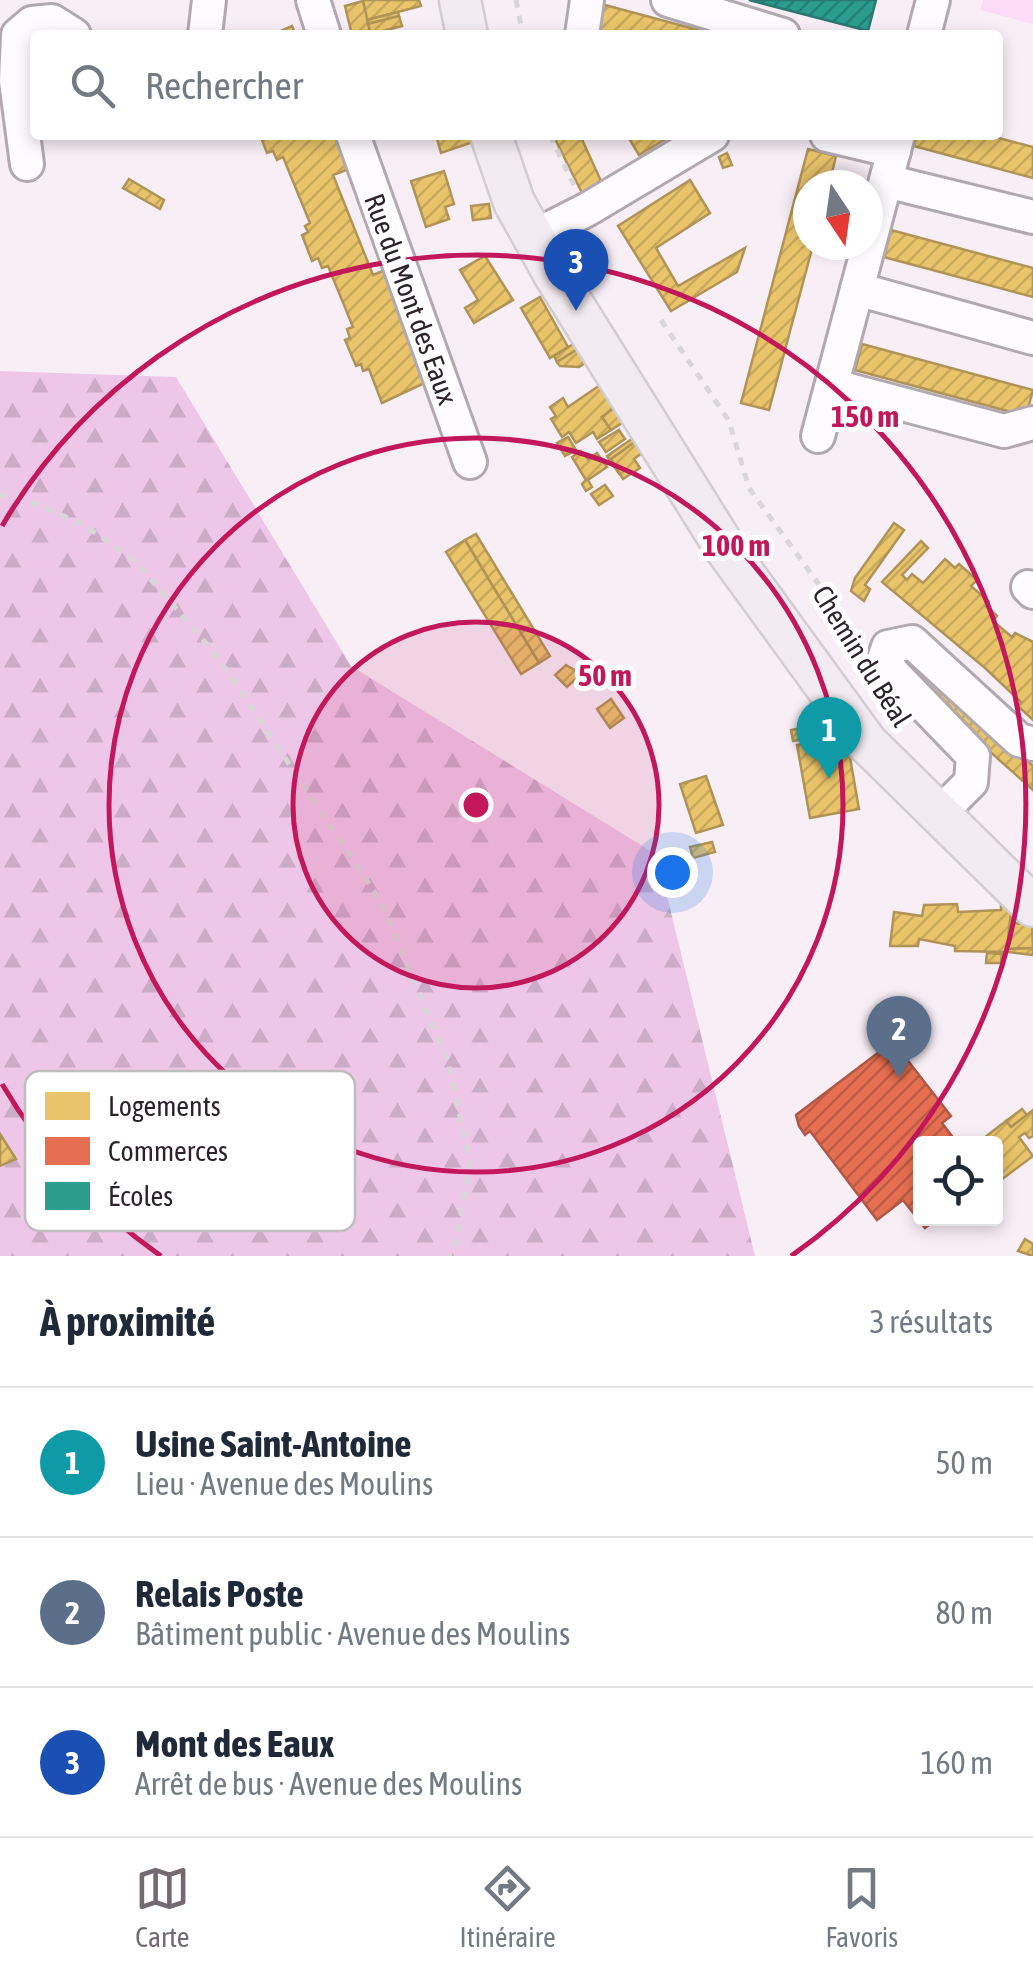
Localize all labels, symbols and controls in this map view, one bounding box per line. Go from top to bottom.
search box [30,30,1003,140]
icon: search [65,58,120,113]
text: Rechercher [145,64,303,107]
north arrow [793,170,883,260]
street label: Rue du Mont des Eaux [358,189,464,409]
pin: 3 [544,228,608,311]
text: 150 m [831,399,899,433]
text: 100 m [702,528,770,562]
street label: Chemin du Béal [806,580,918,733]
text: 50 m [578,658,632,692]
pin: 1 [796,696,862,779]
centre of rings [458,787,494,823]
your location [647,847,698,898]
pin: 2 [866,996,932,1078]
legend [25,1071,355,1231]
text: Logements [108,1090,221,1122]
text: Commerces [108,1135,228,1167]
map controls [913,1136,1003,1226]
button: locate [913,1136,1003,1226]
text: Écoles [108,1180,173,1212]
text: À proximité [40,1297,215,1345]
text: 3 résultats [870,1303,993,1340]
text: Usine Saint-Antoine [135,1422,412,1465]
text: 1 [65,1444,80,1481]
text: 50 m [935,1444,993,1481]
text: Lieu · Avenue des Moulins [135,1465,433,1502]
text: Relais Poste [135,1572,304,1615]
text: 2 [65,1594,80,1631]
text: 80 m [935,1594,993,1631]
text: Bâtiment public · Avenue des Moulins [135,1615,570,1652]
text: Mont des Eaux [135,1722,334,1765]
text: 3 [65,1744,80,1781]
text: 160 m [920,1744,993,1781]
text: Arrêt de bus · Avenue des Moulins [135,1765,522,1802]
tab: Carte [135,1861,190,1953]
tab: Itinéraire [460,1861,556,1953]
tab: Favoris [825,1861,898,1953]

